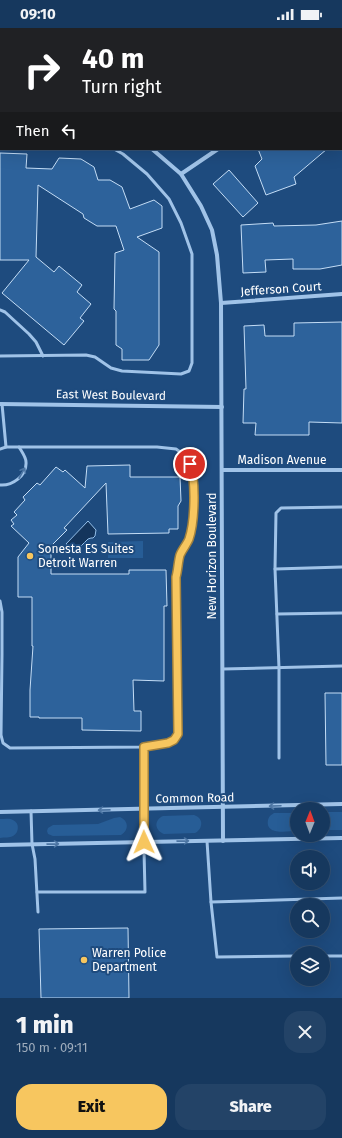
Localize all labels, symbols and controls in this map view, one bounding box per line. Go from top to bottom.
text: 09:10 [20,5,56,23]
text: 40 m [82,42,145,75]
icon: right [16,44,68,96]
text: Turn right [82,76,162,98]
icon: left [58,120,80,142]
text: Then [16,122,50,140]
street label: Jefferson Court [240,279,323,299]
street label: East West Boulevard [56,387,166,403]
pin [173,447,207,481]
icon: arrive [179,453,201,475]
street label: Madison Avenue [237,453,327,467]
one-way arrow [19,467,26,479]
street label: New Horizon Boulevard [205,492,219,620]
place label: Sonesta ES Suites Detroit Warren [38,542,134,570]
marker: Sonesta ES Suites Detroit Warren [25,551,35,561]
street label: Common Road [155,790,235,806]
one-way arrow [269,802,282,810]
north arrow [290,802,330,842]
map controls [290,802,330,986]
one-way arrow [98,806,111,813]
position arrow [123,821,165,863]
one-way arrow [176,837,189,845]
one-way arrow [46,840,59,848]
button: sound [290,850,330,890]
button: search [290,898,330,938]
place label: Warren Police Department [92,946,166,974]
button: layers [290,946,330,986]
marker: Warren Police Department [79,955,89,965]
text: 1 min [16,1011,74,1039]
button: close [284,1011,326,1053]
text: 150 m · 09:11 [16,1040,88,1055]
button: Exit [16,1084,167,1130]
button: Share [175,1084,326,1130]

